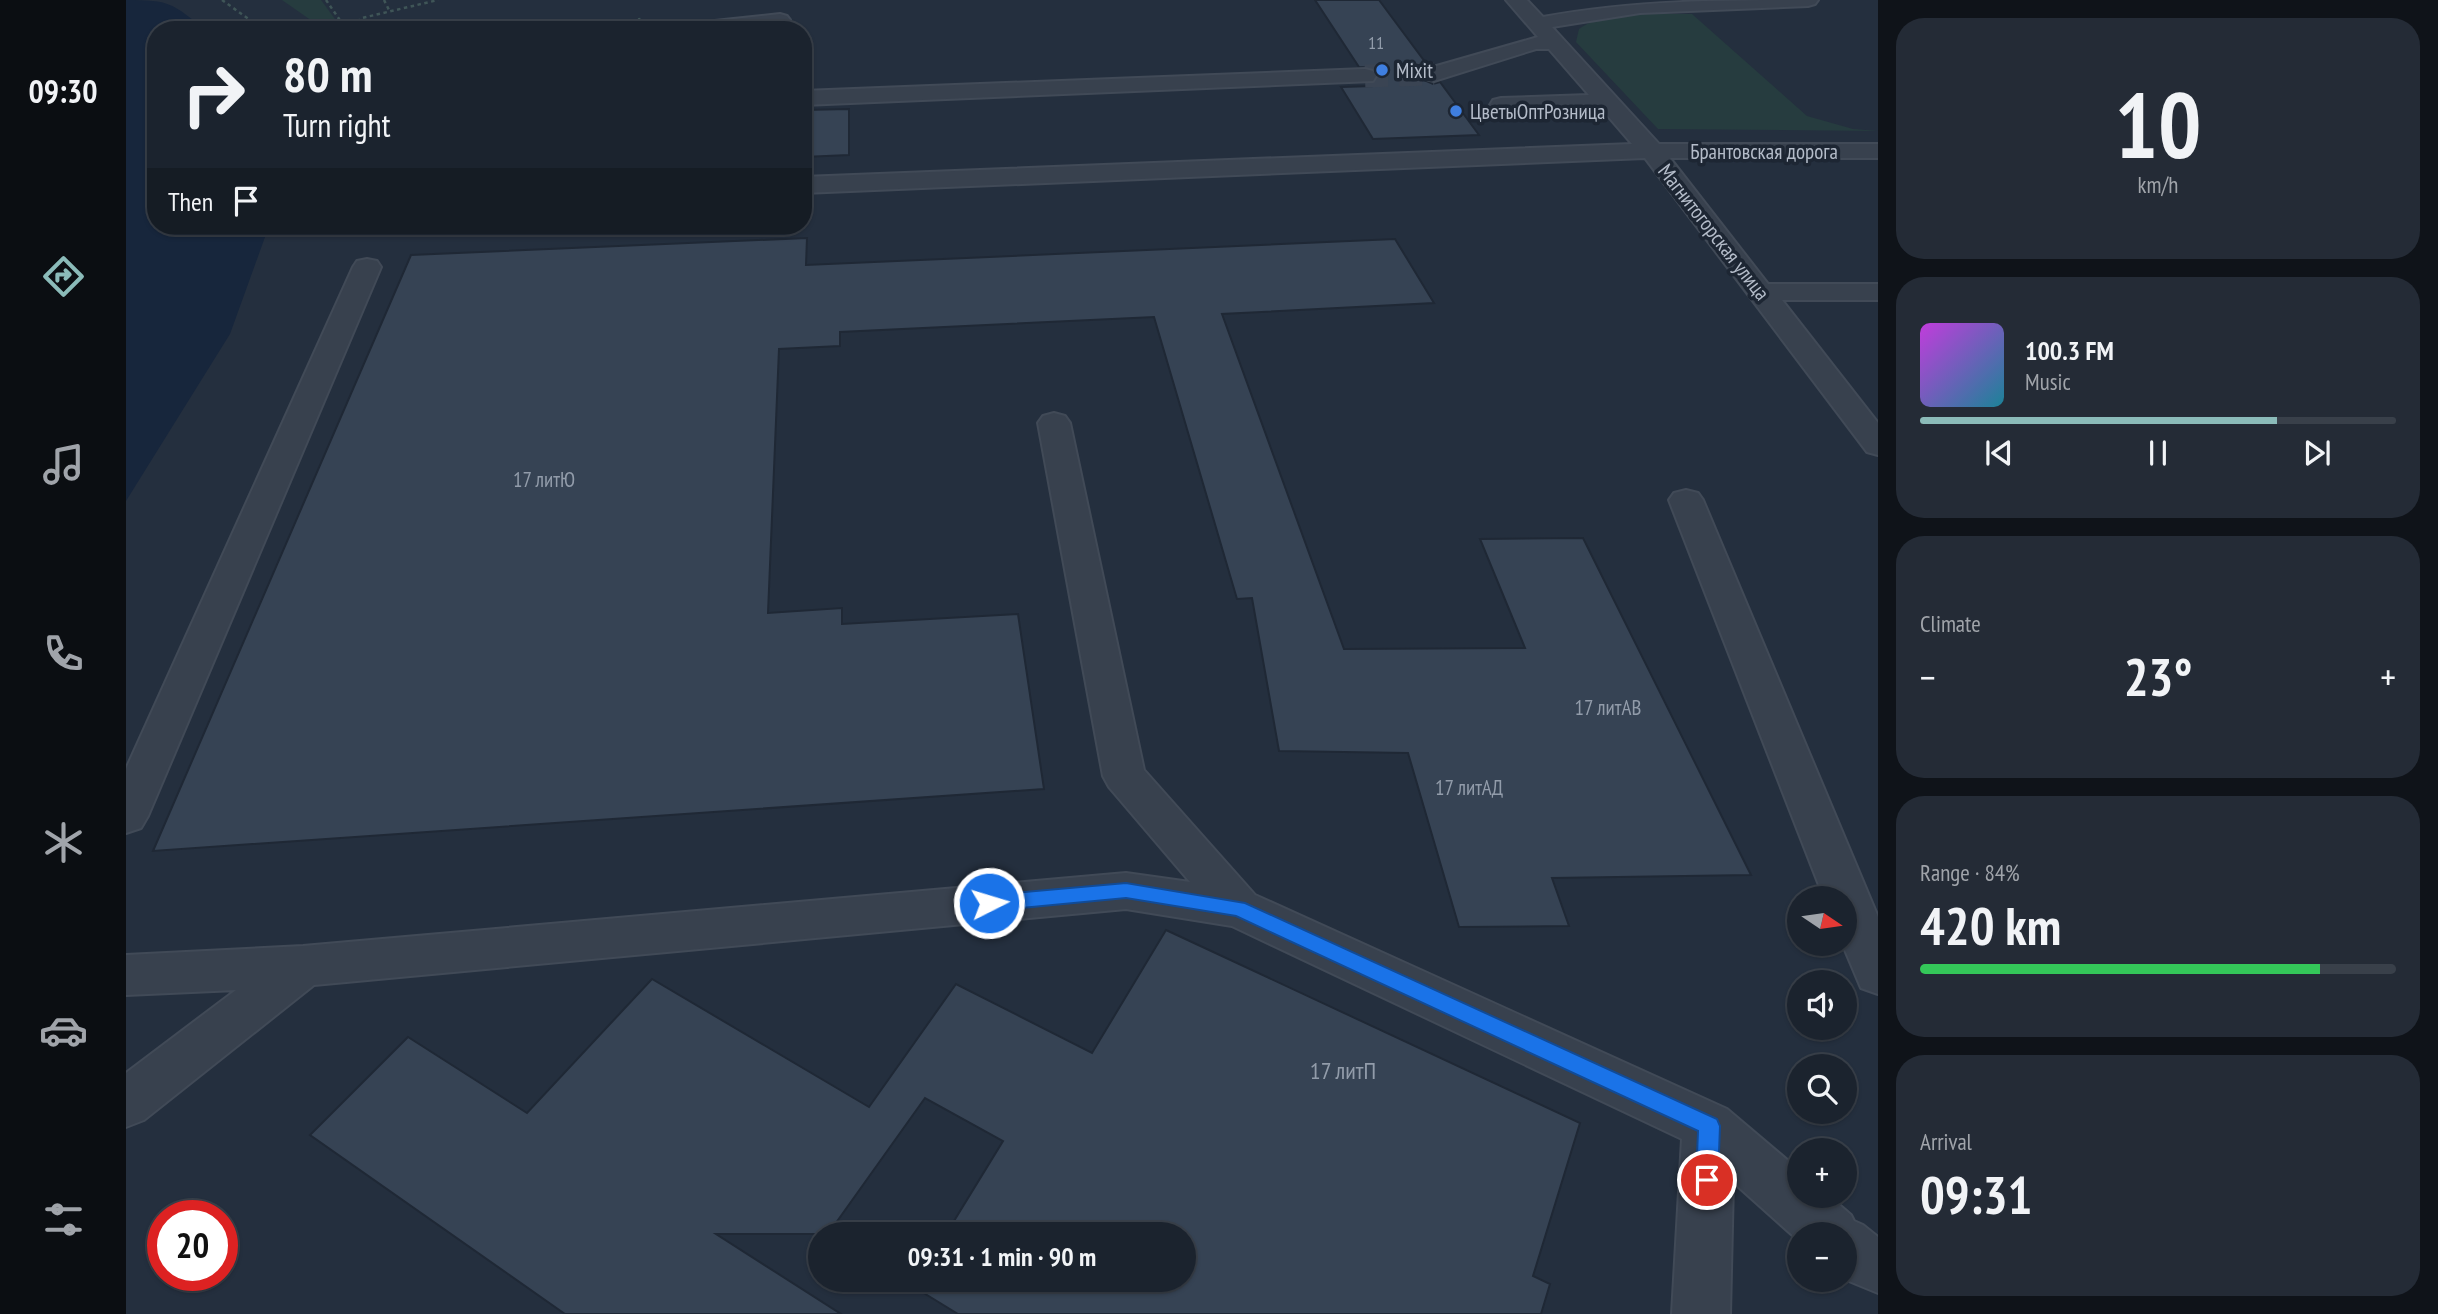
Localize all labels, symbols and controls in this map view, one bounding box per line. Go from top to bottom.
house number: 11 [1368,31,1384,54]
text: 80 m [283,42,372,106]
icon: right [168,49,259,140]
place label: Mixit [1396,57,1433,84]
marker: Mixit [1374,62,1390,78]
text: 10 [2115,65,2202,183]
text: 09:30 [28,70,98,112]
place label: ЦветыОптРозница [1470,98,1605,125]
marker: ЦветыОптРозница [1448,103,1464,119]
text: Turn right [283,104,391,146]
street label: Брантовская дорога [1690,138,1838,165]
street label: Магнитогорская улица [1652,158,1776,306]
text: km/h [2138,170,2178,199]
icon: arrive [227,182,265,220]
text: Then [168,185,213,218]
icon: directions [39,252,88,301]
text: 100.3 FM [2025,334,2114,367]
text: Music [2025,367,2071,396]
icon: previous [1980,434,2018,472]
icon: pause [2139,434,2177,472]
icon: next [2298,434,2336,472]
icon: music [39,440,88,489]
house number: 17 литЮ [513,466,575,493]
text: Climate [1920,609,1981,638]
icon: phone [39,629,88,678]
text: 23° [2124,643,2192,710]
text: − [1920,652,1936,701]
text: + [2380,652,2396,701]
house number: 17 литАВ [1575,694,1641,721]
house number: 17 литАД [1435,774,1503,801]
icon: climate [39,818,88,867]
text: Range · 84% [1920,858,2020,887]
position arrow [952,866,1026,940]
north arrow [1787,886,1857,956]
map controls [1787,886,1857,1292]
text: 420 km [1920,892,2061,959]
button: sound [1787,970,1857,1040]
icon: car [39,1006,88,1055]
button: search [1787,1054,1857,1124]
house number: 17 литП [1310,1055,1376,1086]
text: Arrival [1920,1127,1972,1156]
button: + [1787,1138,1857,1208]
pin [1677,1150,1737,1210]
icon: arrive [1688,1161,1726,1199]
text: 09:31 [1920,1161,2032,1228]
icon: filters [39,1195,88,1244]
speed limit sign: 20 [147,1200,238,1291]
button: − [1787,1222,1857,1292]
text: 09:31 · 1 min · 90 m [908,1240,1096,1273]

